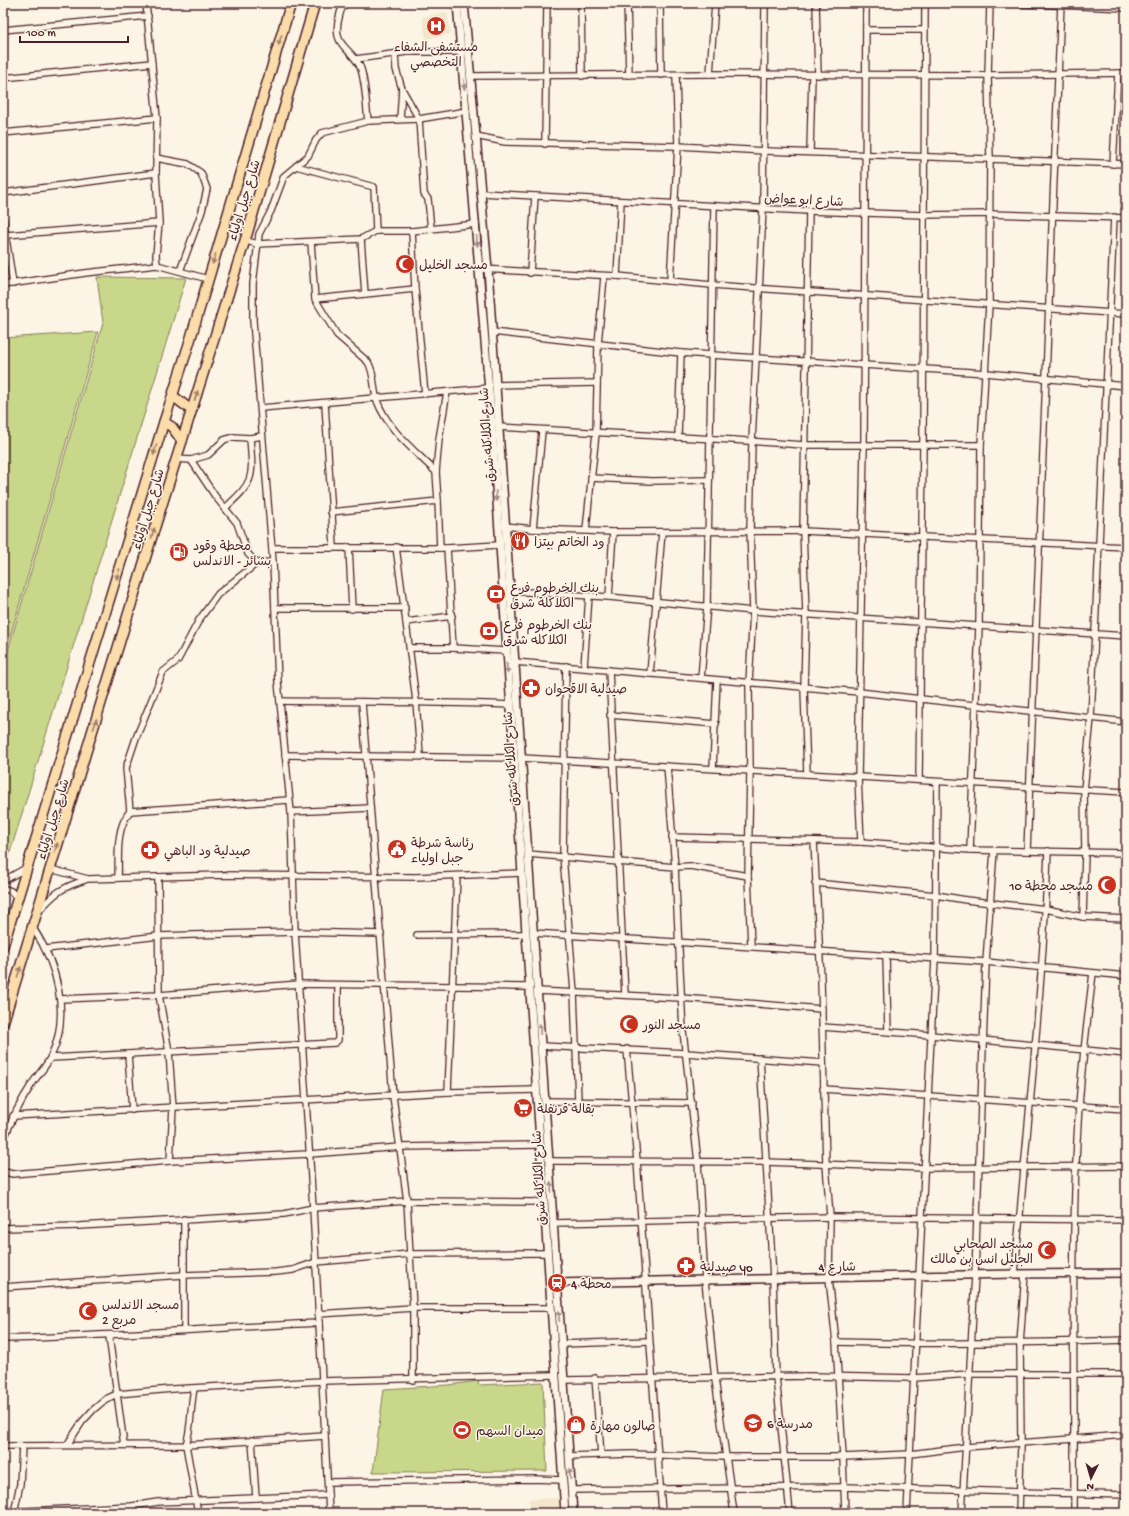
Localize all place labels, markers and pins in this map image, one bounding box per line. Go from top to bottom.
hospital icon: مستشفى الشفاء التخصصي [425,15,447,37]
place label: مستشفى الشفاء التخصصي [394,41,478,73]
mosque icon: مسجد الخليل [394,253,416,275]
place label: مسجد الخليل [419,259,488,274]
restaurant icon: ود الخاتم بيتزا [509,530,531,552]
place label: ود الخاتم بيتزا [534,536,604,552]
place label: محطة وقود بشائر - الاندلس [193,540,271,570]
fuel station icon: محطة وقود بشائر - الاندلس [168,541,190,563]
place label: بنك الخرطوم فرع الكلاكلة شرق [510,582,599,612]
bank icon: بنك الخرطوم فرع الكلاكلة شرق [485,583,507,605]
place label: بنك الخرطوم فرع الكلاكله شرق [503,619,592,649]
bank icon: بنك الخرطوم فرع الكلاكله شرق [478,620,500,642]
pharmacy icon: صيدلية الاقحوان [520,677,542,699]
place label: صيدلية الاقحوان [545,683,627,698]
place label: رئاسة شرطة جبل اولياء [411,837,474,867]
public building icon: رئاسة شرطة جبل اولياء [386,838,408,860]
pharmacy icon: صيدلية ود الباهي [139,839,161,861]
place label: صيدلية ود الباهي [164,845,251,862]
mosque icon: مسجد محطة 10 [1096,874,1118,896]
place label: مسجد محطة 10 [1008,880,1093,895]
mosque icon: مسجد النور [618,1013,640,1035]
place label: مسجد النور [642,1019,701,1034]
supermarket icon: بقالة قرنفلة [512,1097,534,1119]
place label: بقالة قرنفلة [537,1103,595,1118]
place label: مسجد الصحابي الجليل انس بن مالك [930,1238,1033,1268]
mosque icon: مسجد الصحابي الجليل انس بن مالك [1036,1239,1058,1261]
pharmacy icon: صيدلية yo [675,1255,697,1277]
place label: صيدلية yo [700,1261,753,1276]
station icon: محطة 4 [546,1272,568,1294]
place label: محطة 4 [571,1278,612,1293]
place label: مسجد الاندلس مربع 2 [102,1299,179,1330]
mosque icon: مسجد الاندلس مربع 2 [77,1300,99,1322]
school or university icon: مدرسة 6 [742,1412,764,1434]
shop icon: صالون مهارة [565,1414,587,1436]
place label: مدرسة 6 [767,1418,813,1433]
sports icon: ميدان السهم [451,1419,473,1441]
place label: صالون مهارة [590,1420,656,1435]
place label: ميدان السهم [476,1425,544,1441]

